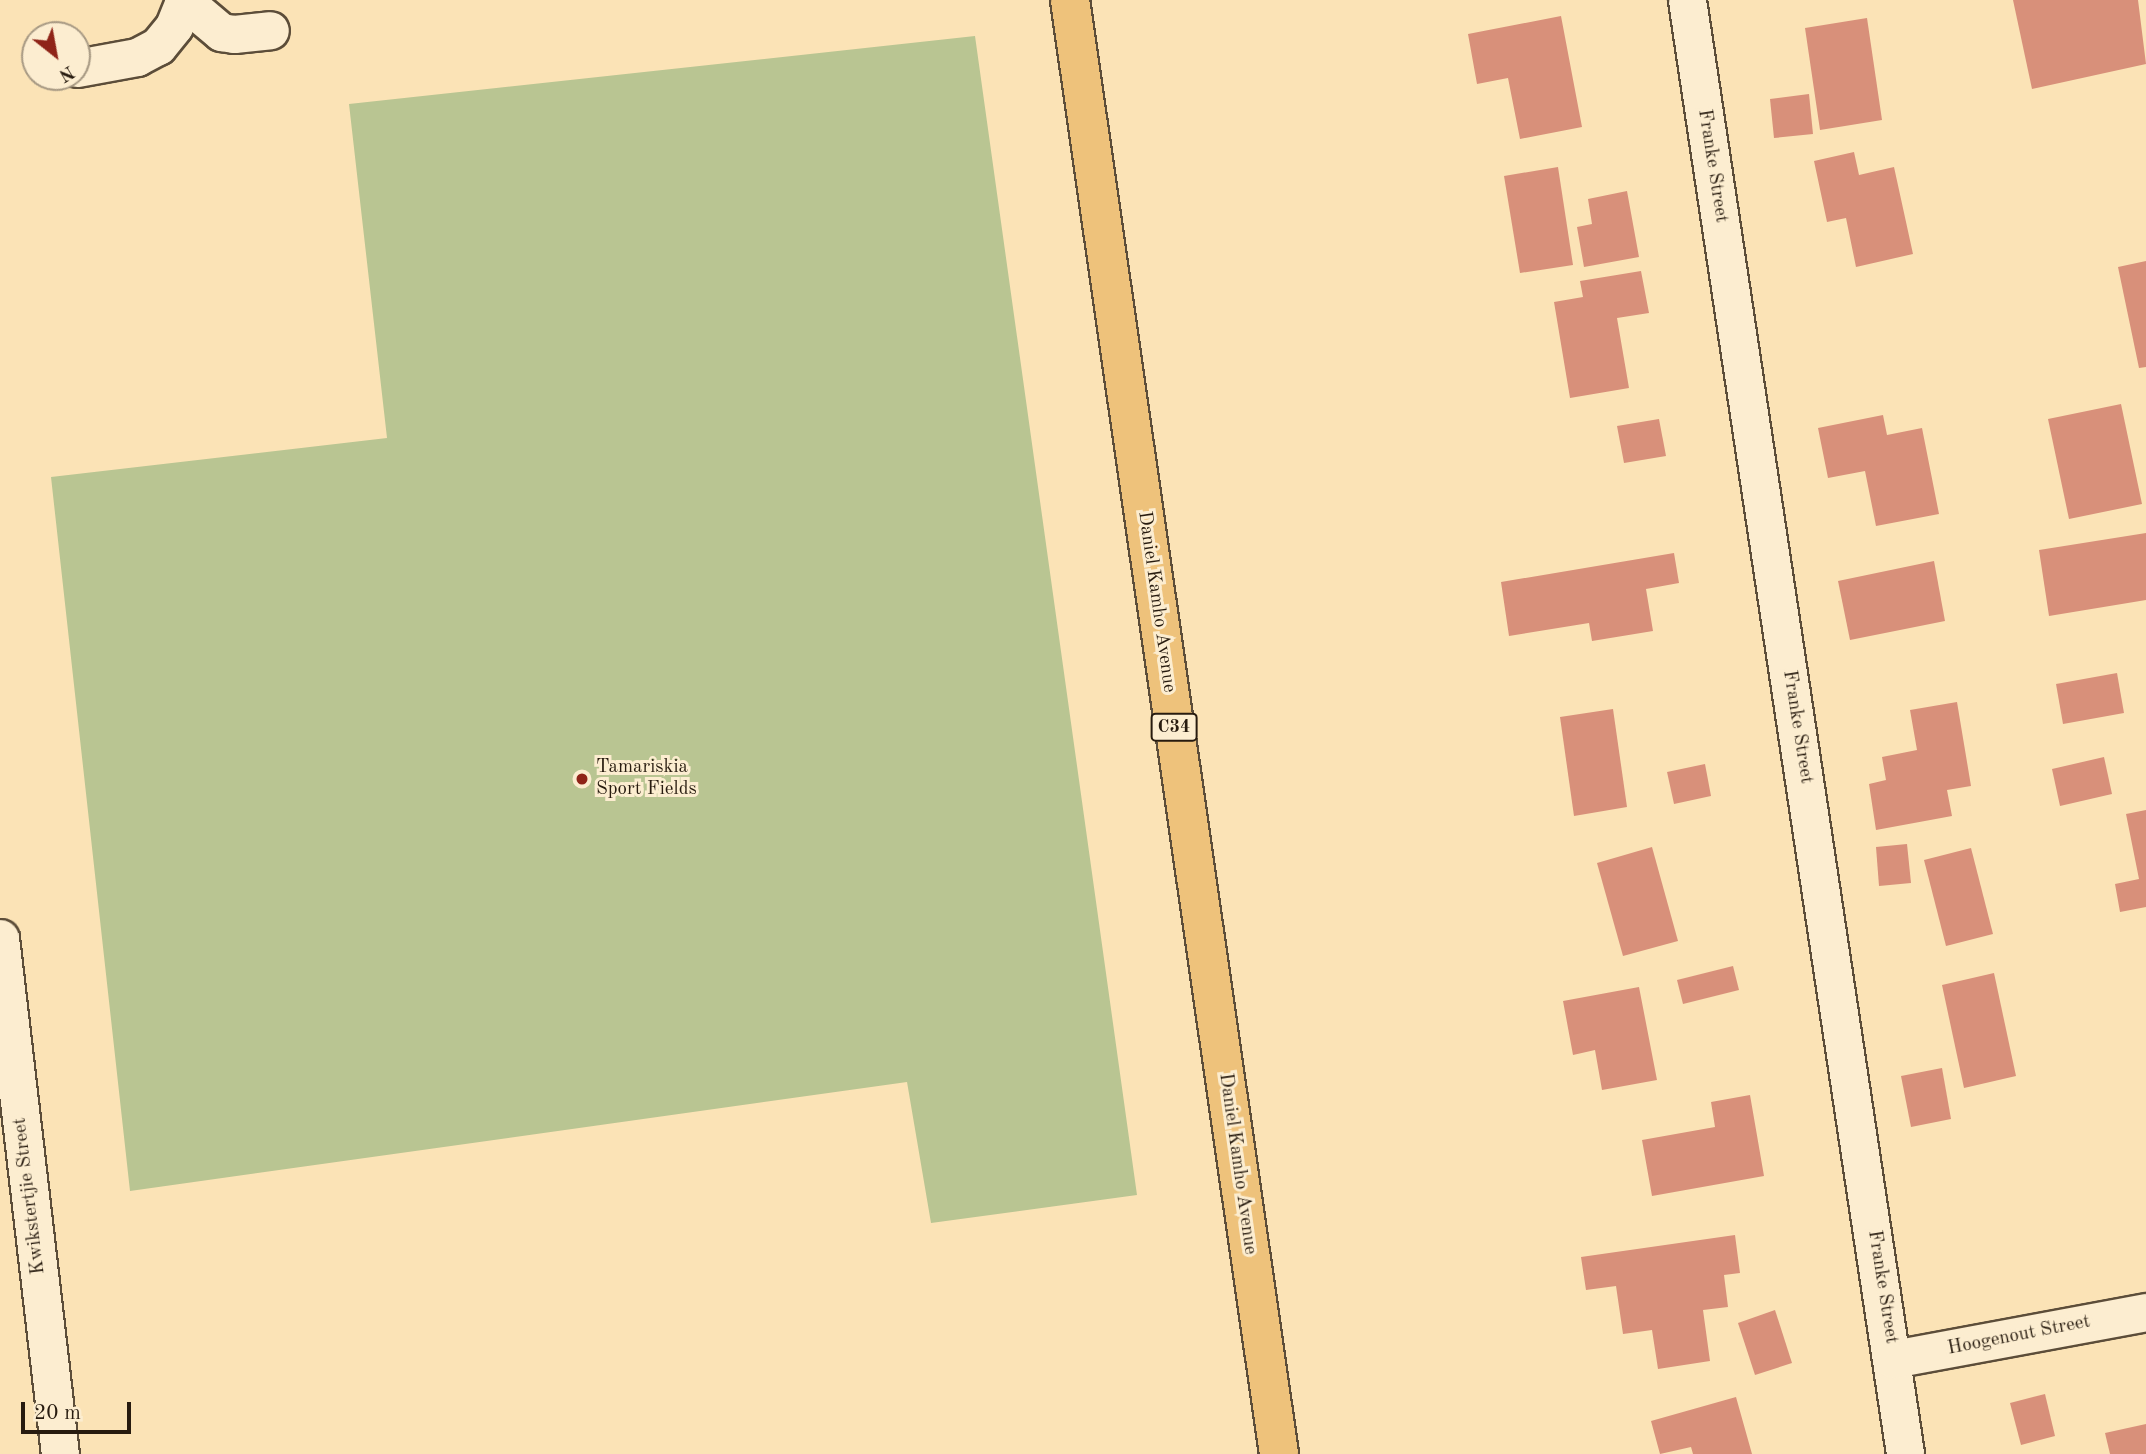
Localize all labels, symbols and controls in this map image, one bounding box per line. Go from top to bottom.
north arrow [21,21,91,91]
text: N [55,61,77,85]
street label: Franke Street [1692,108,1732,224]
street label: Daniel Kamho Avenue [1132,510,1180,694]
street label: Franke Street [1777,669,1817,785]
road number: C34 [1150,712,1198,742]
place label: Tamariskia Sport Fields [596,757,697,801]
marker: Tamariskia Sport Fields [574,771,590,787]
street label: Daniel Kamho Avenue [1213,1072,1261,1256]
street label: Kwikstertjie Street [9,1116,51,1276]
street label: Franke Street [1862,1229,1902,1345]
street label: Hoogenout Street [1946,1311,2092,1361]
scale bar [24,1388,135,1432]
text: 20 m [34,1403,81,1424]

